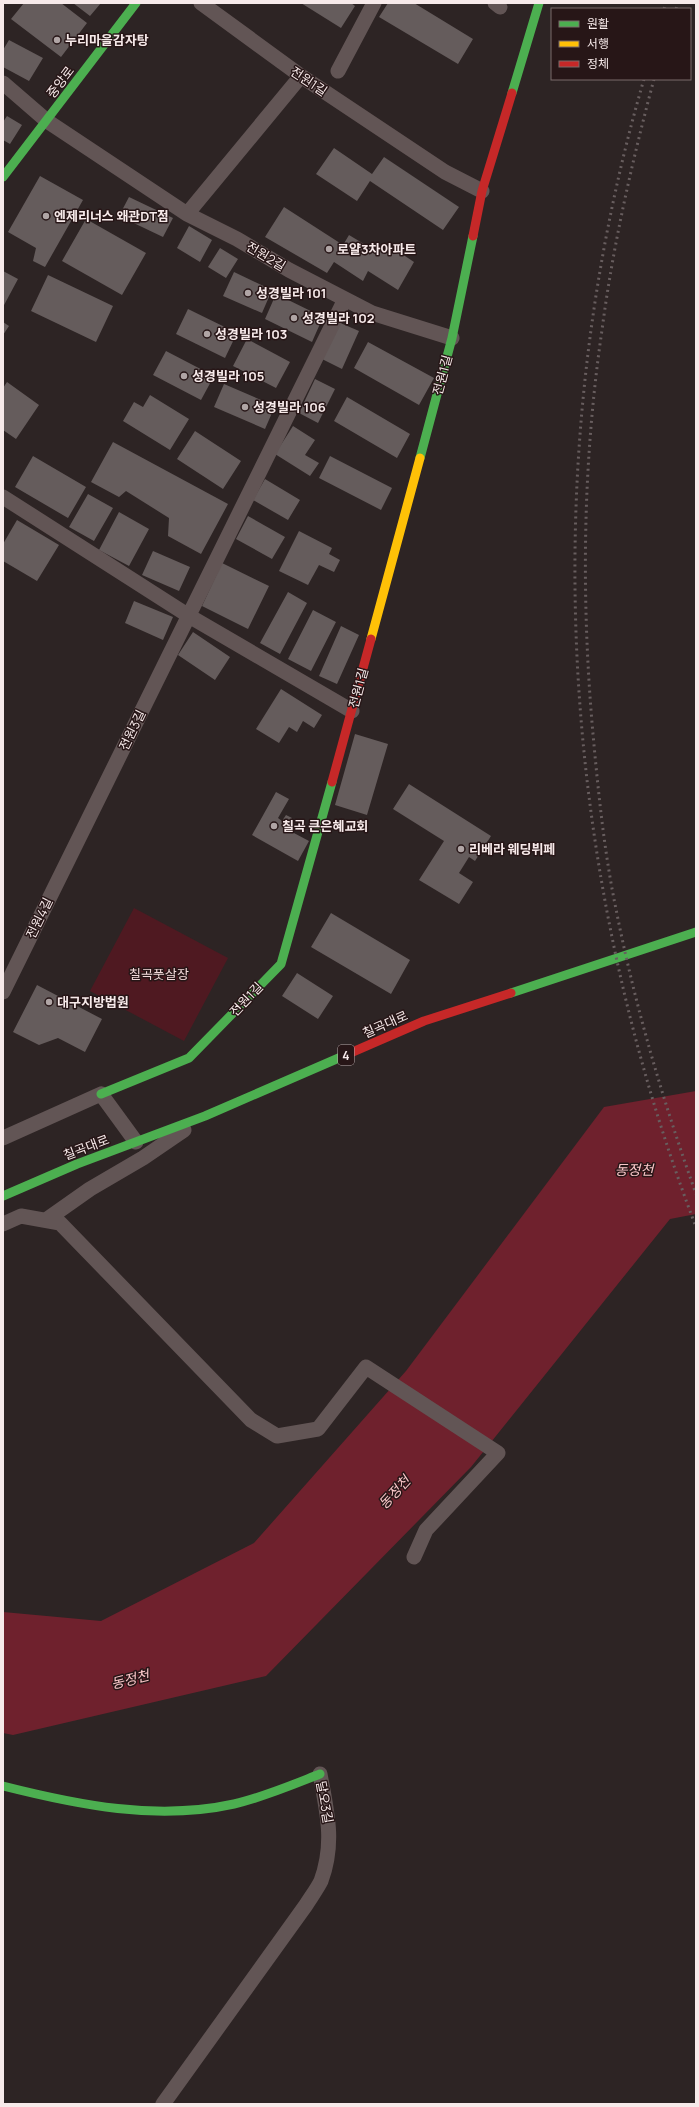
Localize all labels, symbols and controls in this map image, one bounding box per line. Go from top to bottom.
legend [551,8,691,80]
text: 원활 [587,15,609,32]
place label: 누리마을감자탕 [65,31,149,49]
marker: 누리마을감자탕 [52,35,62,45]
text: 서행 [587,35,609,52]
text: 정체 [587,55,609,72]
street label: 중앙로 [42,62,78,102]
street label: 전원1길 [287,62,331,100]
place label: 엔제리너스 왜관DT점 [54,207,169,225]
marker: 엔제리너스 왜관DT점 [41,211,51,221]
street label: 전원2길 [243,237,289,275]
place label: 로얄3차아파트 [337,240,416,258]
marker: 로얄3차아파트 [324,244,334,254]
place label: 성경빌라 101 [256,284,326,302]
marker: 성경빌라 101 [243,288,253,298]
place label: 성경빌라 102 [302,309,375,327]
marker: 성경빌라 102 [289,313,299,323]
place label: 성경빌라 103 [215,325,287,343]
marker: 성경빌라 103 [202,329,212,339]
street label: 전원1길 [428,353,456,397]
place label: 성경빌라 105 [192,367,264,385]
marker: 성경빌라 105 [179,371,189,381]
place label: 성경빌라 106 [253,398,326,416]
marker: 성경빌라 106 [240,402,250,412]
street label: 전원1길 [344,666,372,710]
street label: 전원3길 [114,707,150,753]
place label: 칠곡 큰은혜교회 [282,817,368,835]
marker: 칠곡 큰은혜교회 [269,821,279,831]
place label: 리베라 웨딩뷔페 [469,840,555,858]
marker: 리베라 웨딩뷔페 [456,844,466,854]
street label: 전원4길 [21,894,57,942]
park label: 칠곡풋살장 [129,965,189,983]
street label: 전원1길 [225,978,267,1020]
place label: 대구지방법원 [57,993,129,1011]
marker: 대구지방법원 [44,997,54,1007]
street label: 칠곡대로 [359,1006,411,1042]
road number: 4 [338,1045,354,1065]
street label: 칠곡대로 [60,1130,112,1164]
water label: 동정천 [615,1160,654,1179]
water label: 동정천 [374,1471,415,1513]
water label: 동정천 [109,1665,152,1693]
street label: 달오3길 [312,1779,338,1825]

